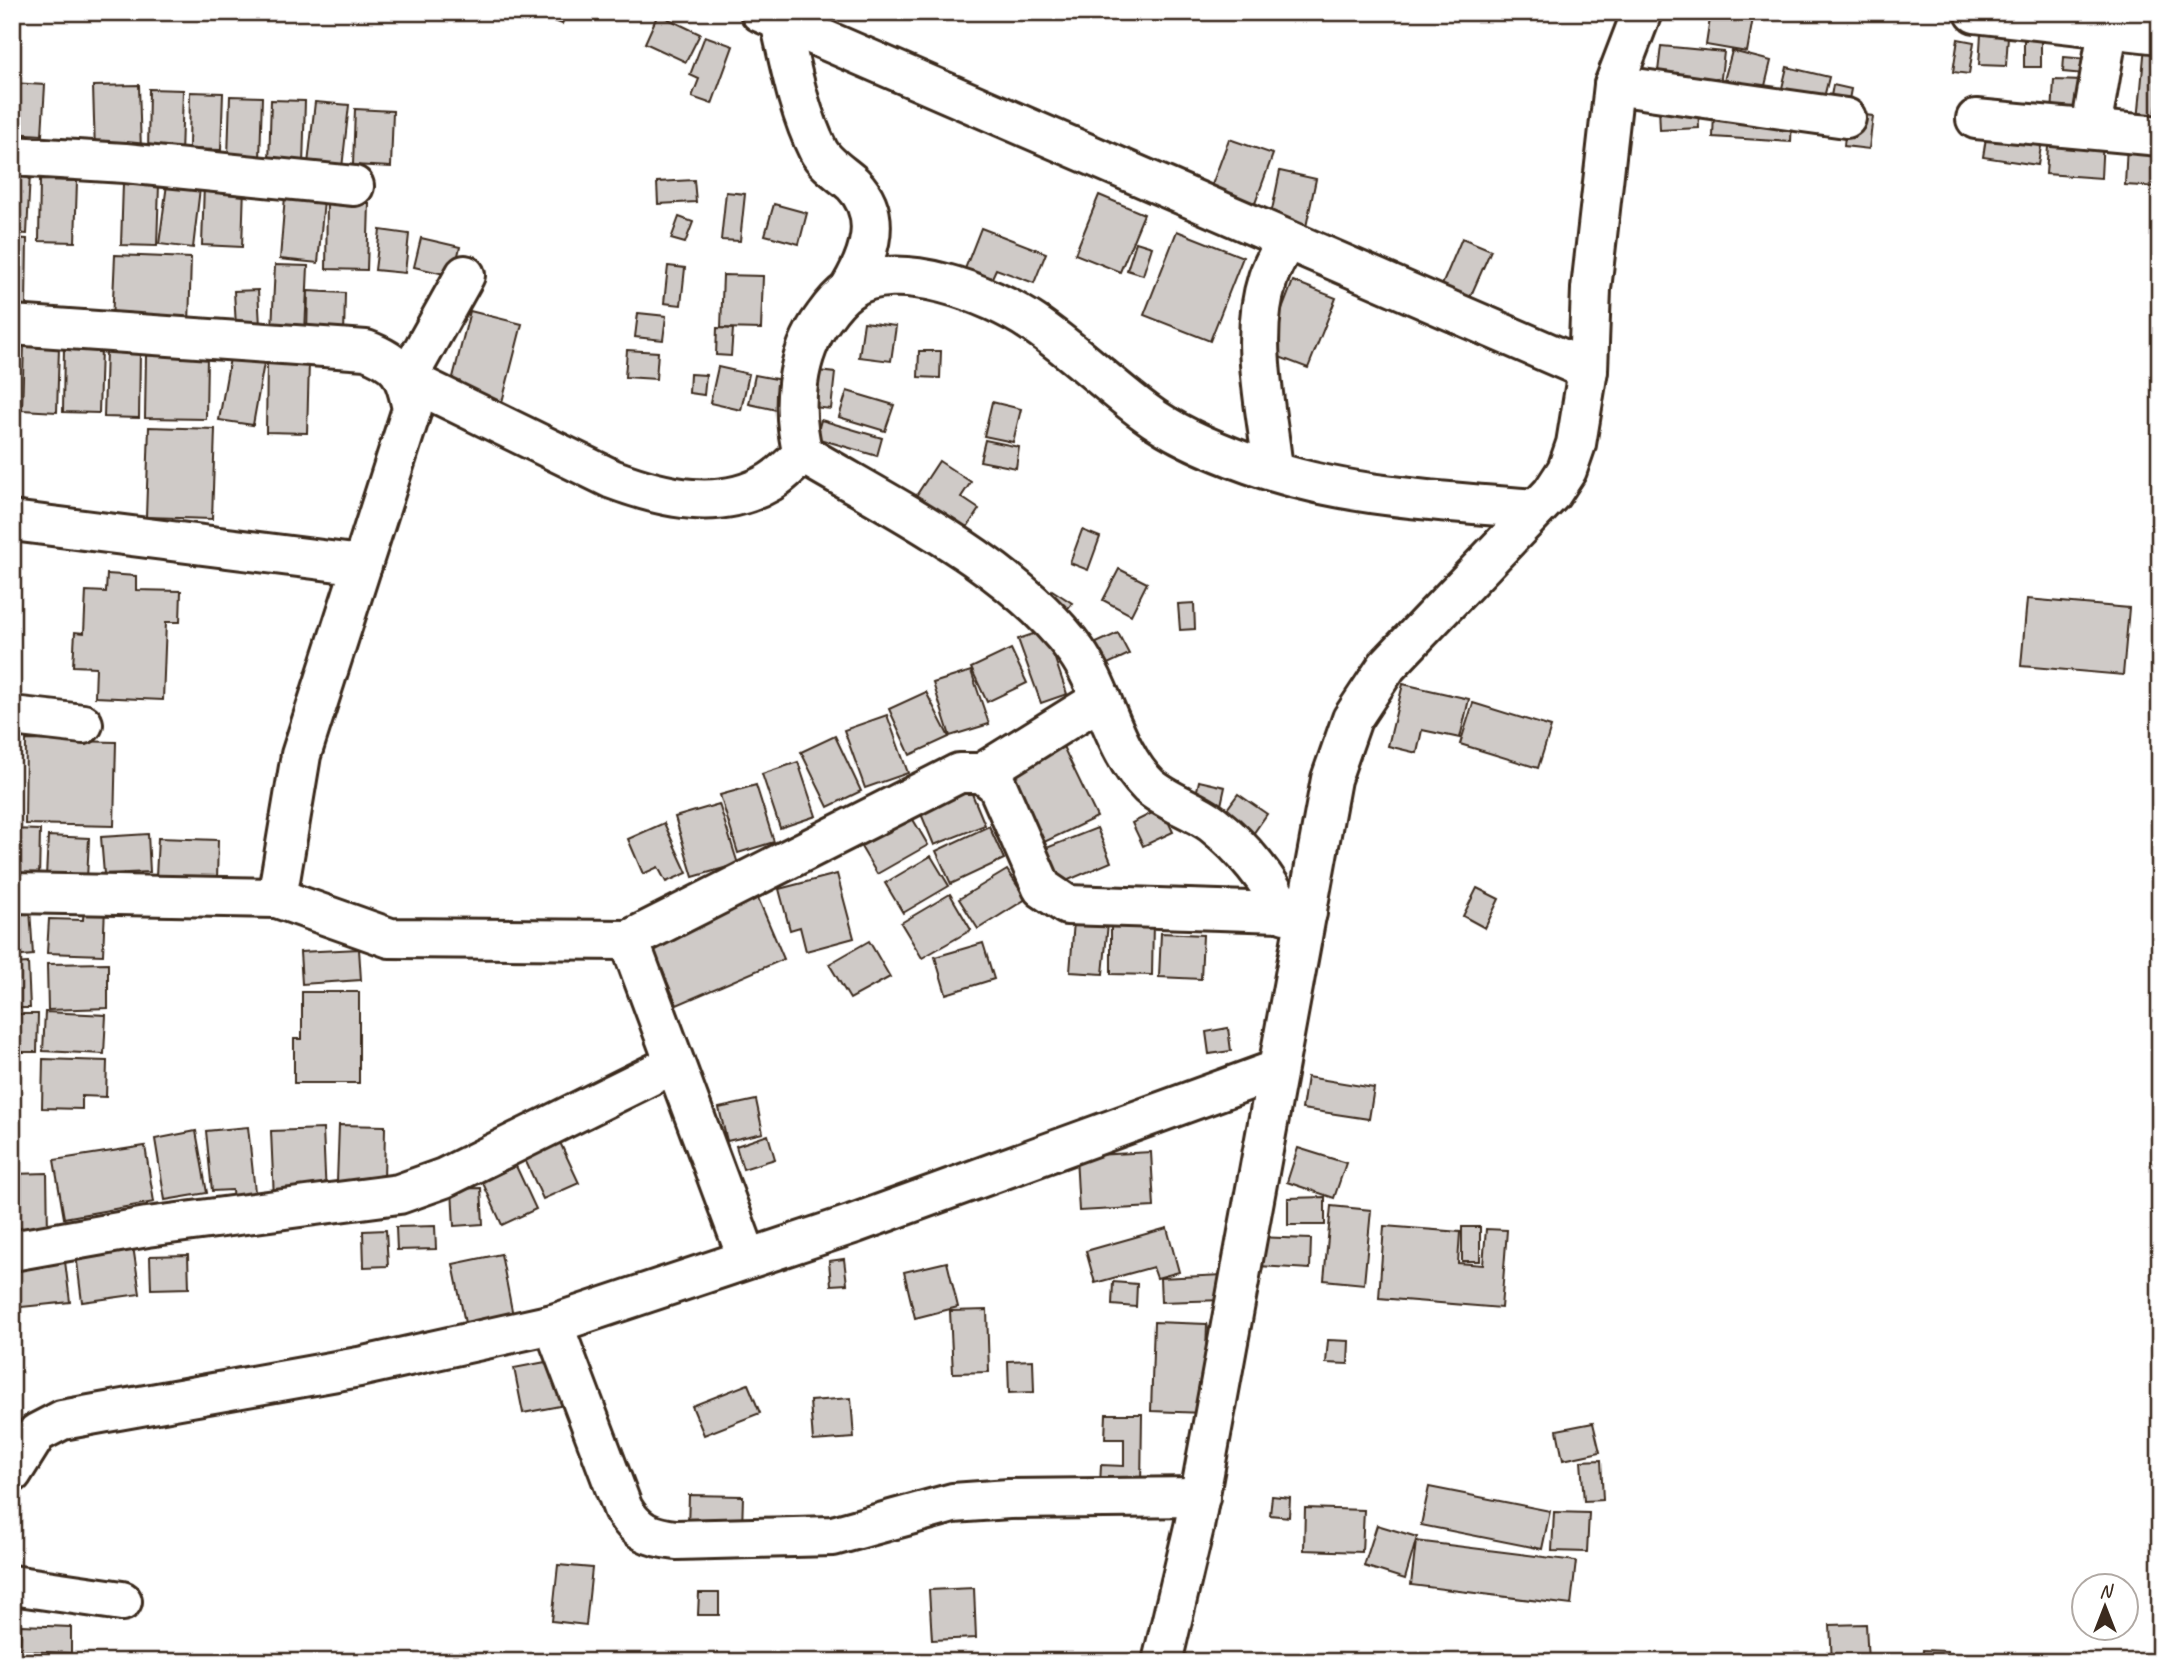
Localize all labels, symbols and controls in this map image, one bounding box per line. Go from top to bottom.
north arrow [2070,1572,2140,1642]
text: N [2099,1579,2114,1603]

